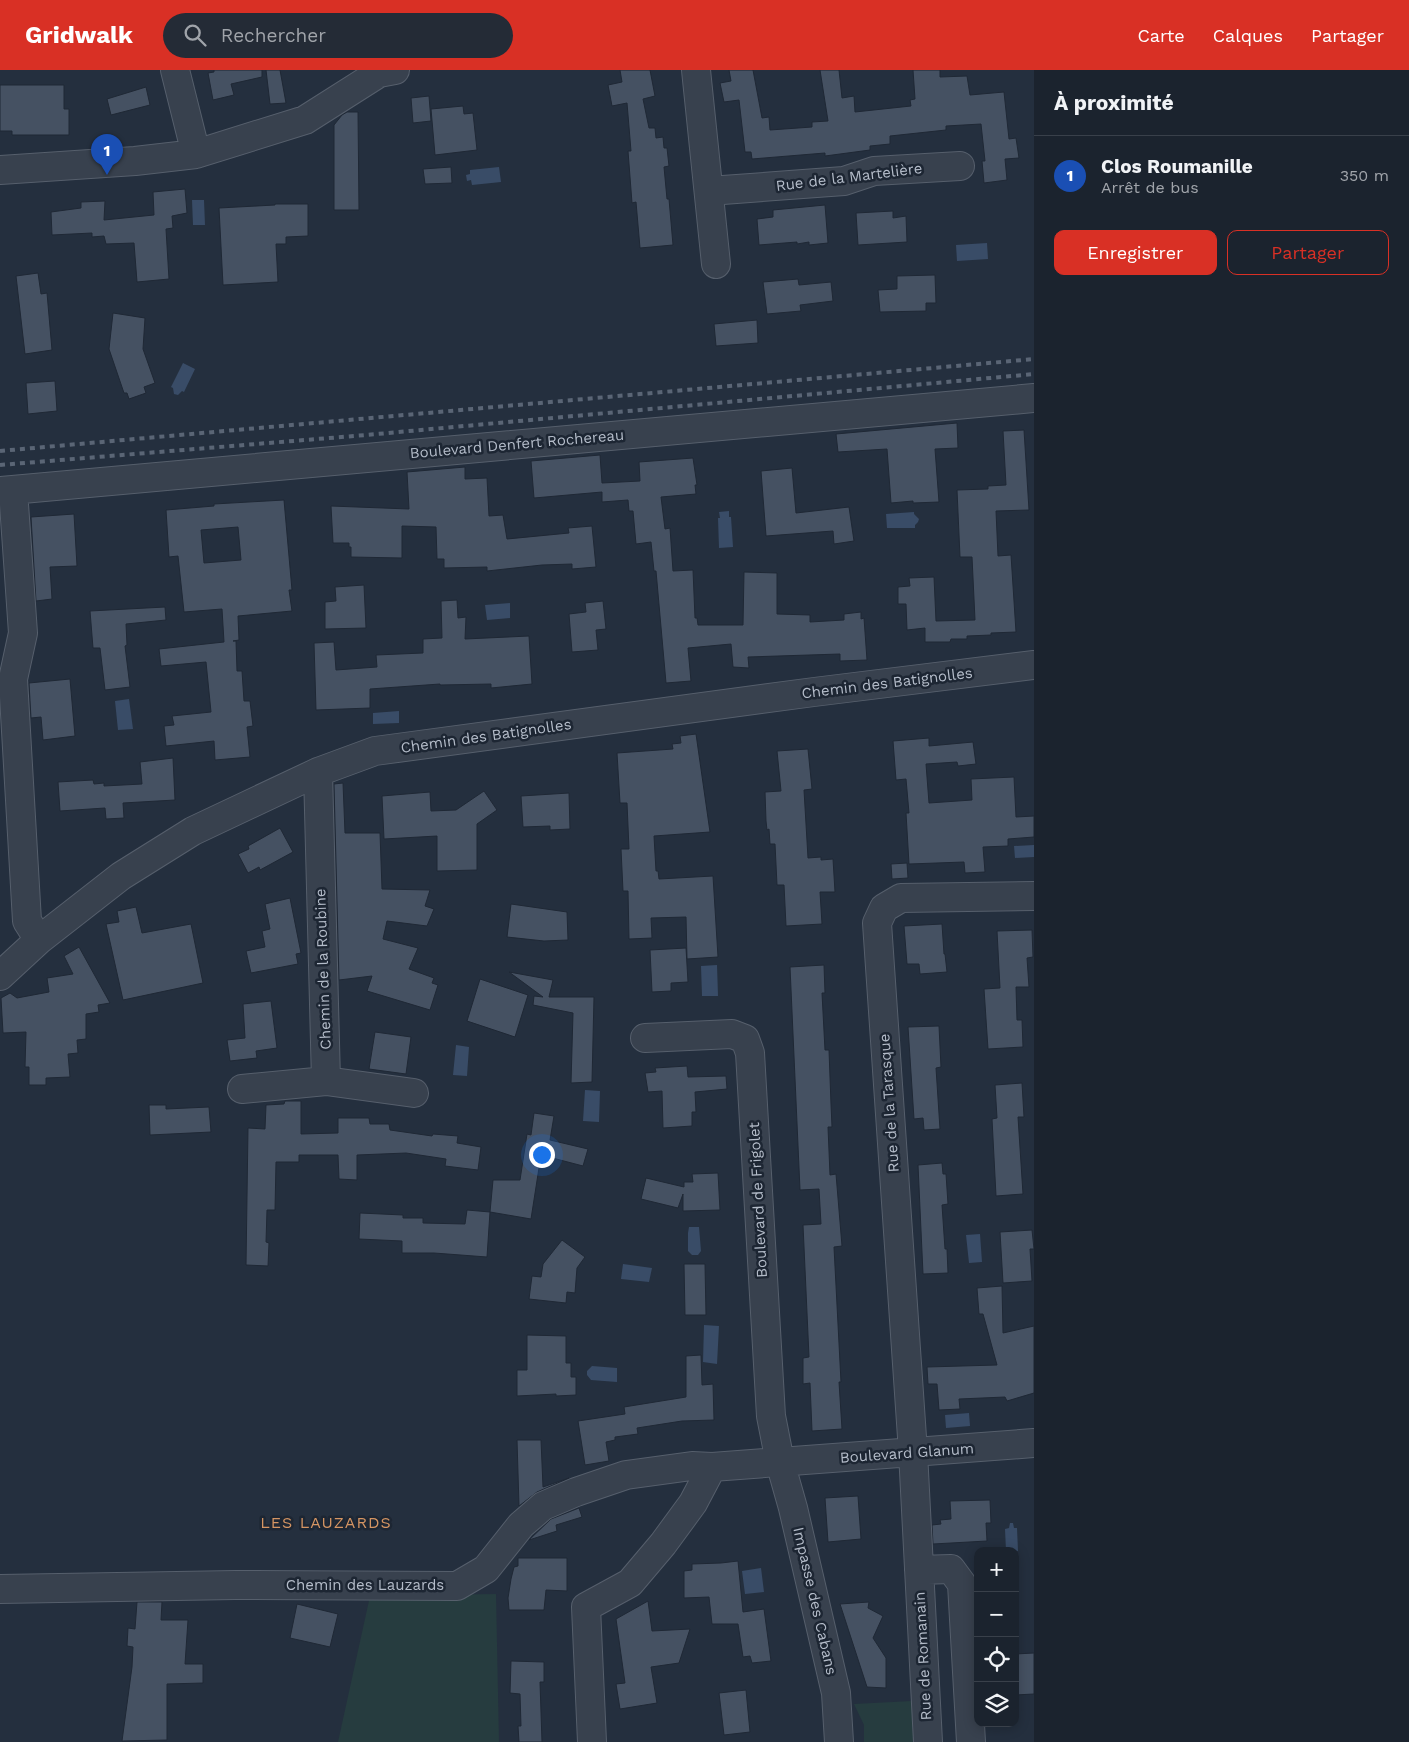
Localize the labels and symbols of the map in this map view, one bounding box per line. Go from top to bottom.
pin: 1 [91,134,123,175]
street label: Rue de la Martelière [775,159,923,195]
street label: Boulevard Denfert Rochereau [409,426,625,462]
street label: Chemin des Batignolles [800,664,974,702]
street label: Chemin des Batignolles [399,715,573,757]
street label: Chemin de la Roubine [311,888,335,1050]
street label: Rue de la Tarasque [875,1033,903,1173]
street label: Boulevard de Frigolet [745,1121,771,1278]
your location [529,1142,555,1168]
street label: Boulevard Glanum [839,1439,975,1467]
district label: LES LAUZARDS [260,1513,392,1532]
street label: Impasse des Cabans [789,1525,841,1677]
street label: Chemin des Lauzards [286,1576,444,1594]
street label: Rue de Romanain [911,1591,935,1721]

